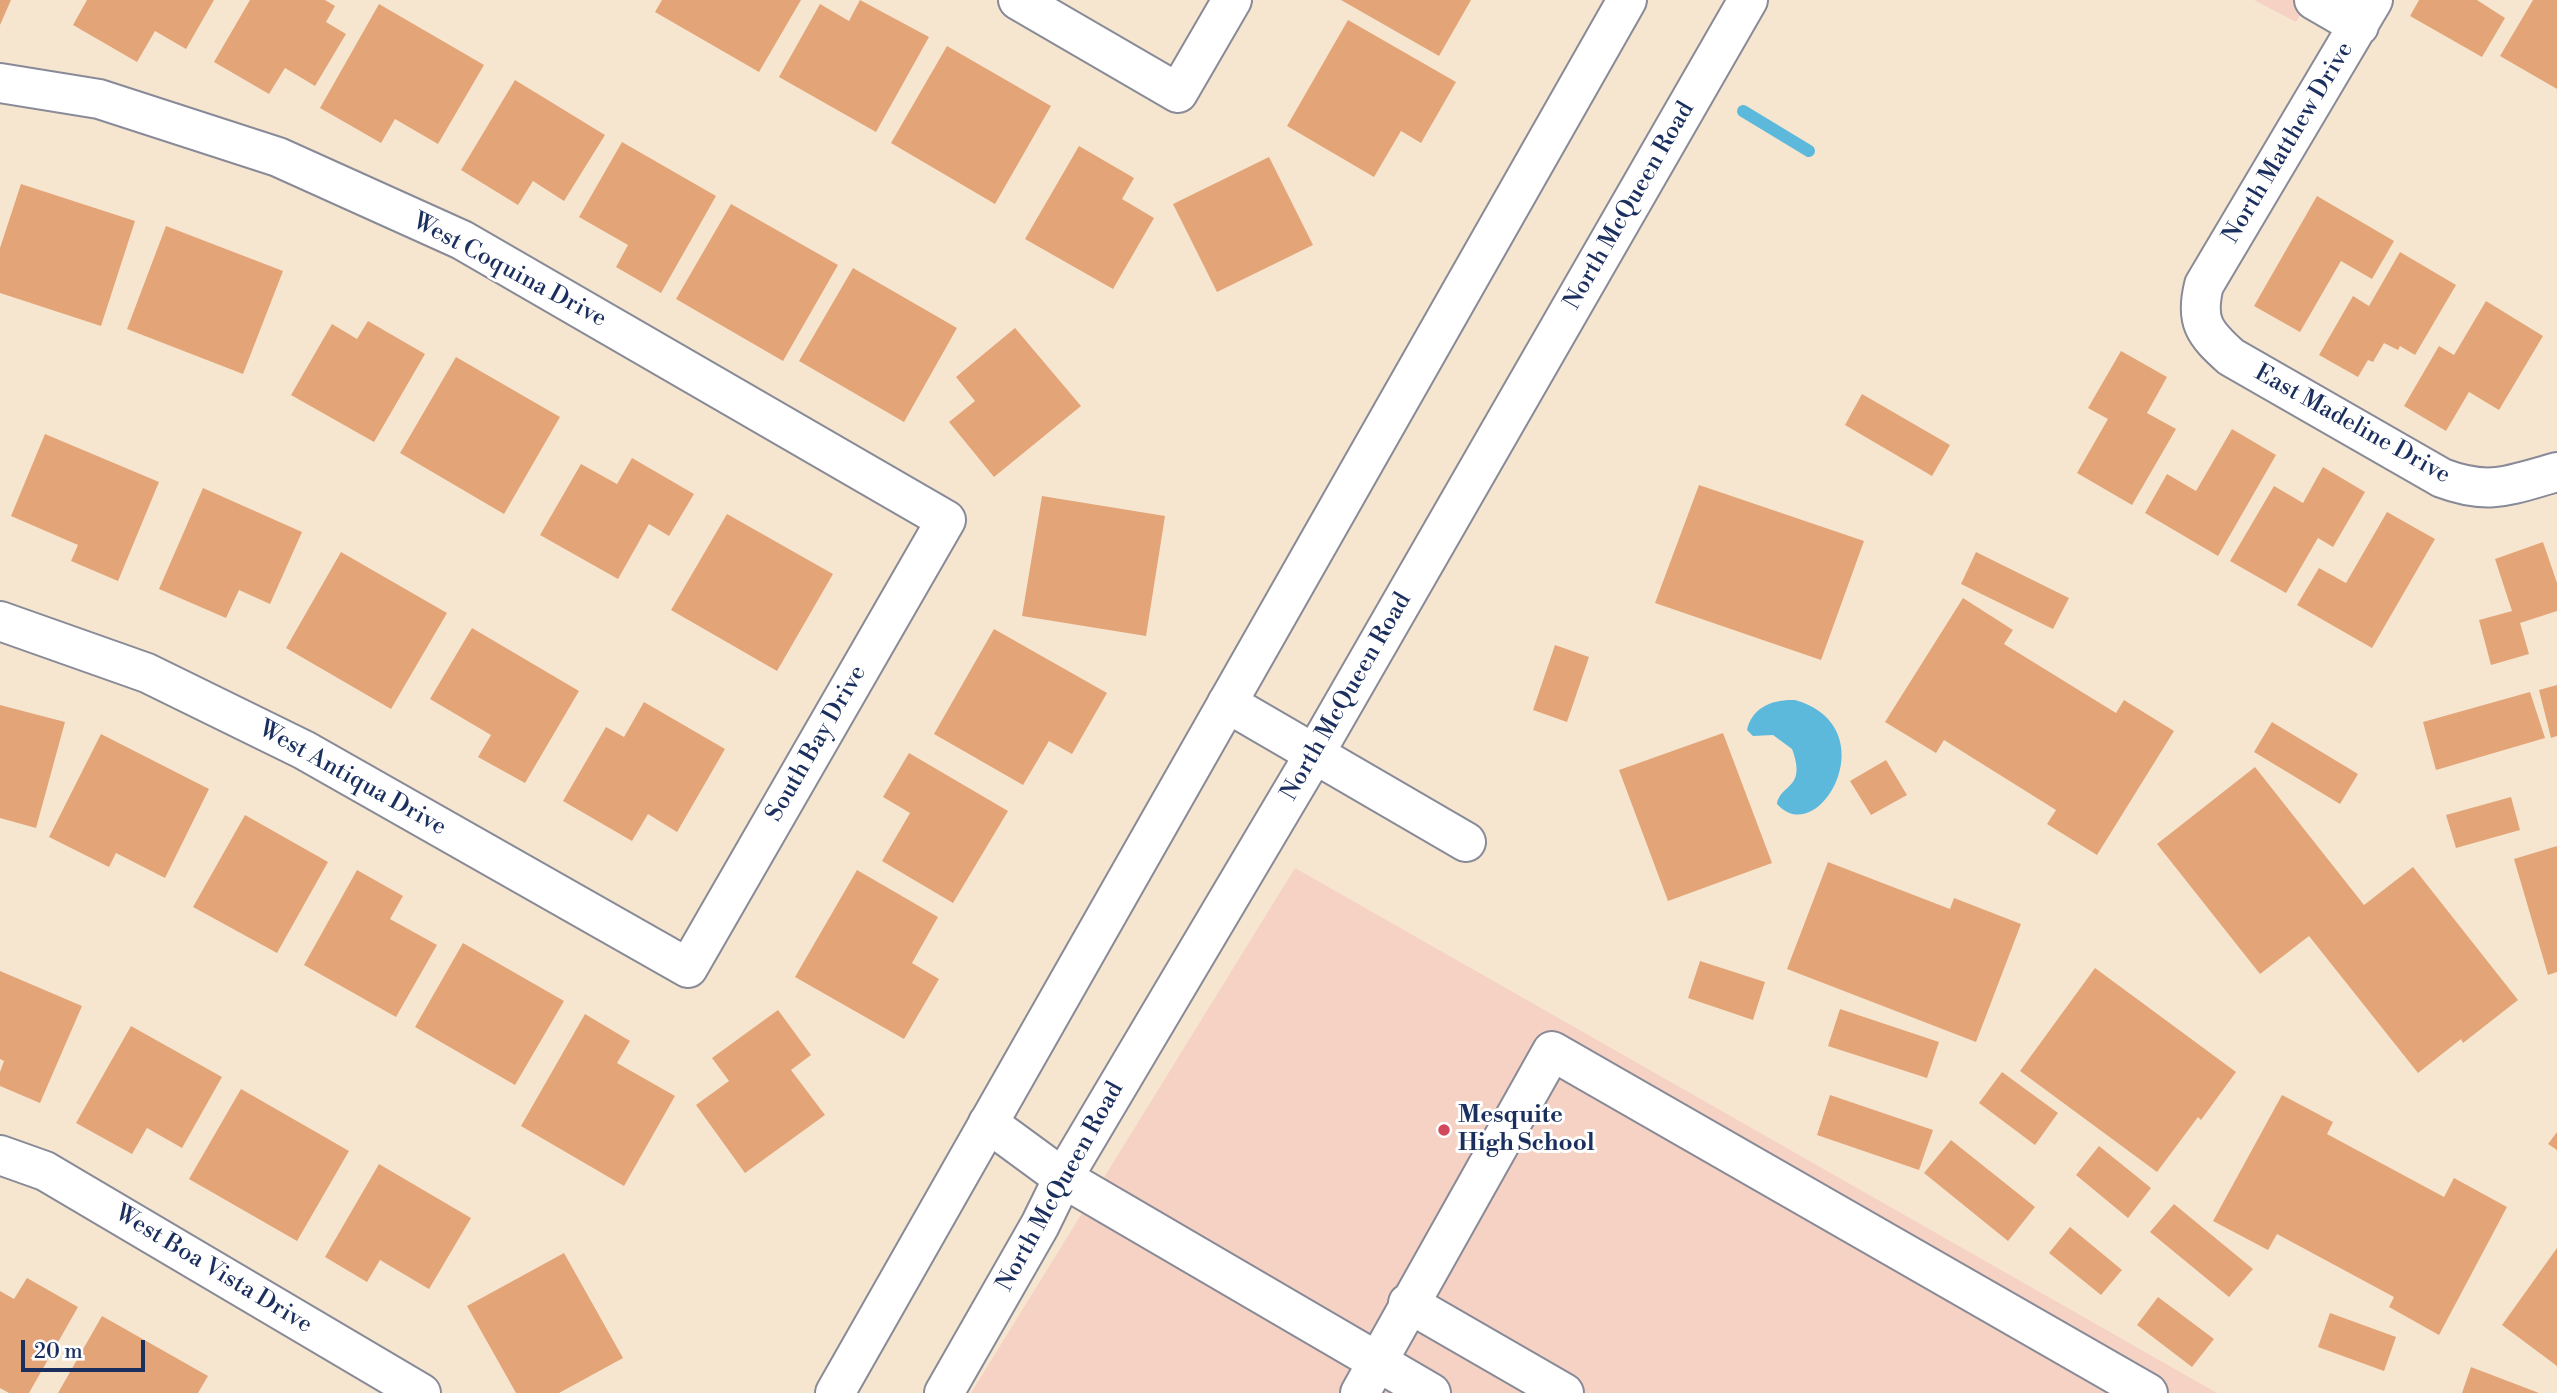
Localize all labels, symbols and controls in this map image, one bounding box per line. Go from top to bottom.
street label: North Matthew Drive [2218,37,2360,249]
street label: North McQueen Road [1559,97,1701,315]
street label: West Coquina Drive [407,208,611,334]
street label: East Madeline Drive [2249,359,2455,491]
street label: North McQueen Road [1276,588,1418,806]
street label: South Bay Drive [761,661,873,827]
street label: West Antiqua Drive [253,715,451,843]
street label: North McQueen Road [991,1077,1131,1297]
place label: Mesquite High School [1458,1102,1595,1158]
marker: Mesquite High School [1436,1122,1452,1138]
street label: West Boa Vista Drive [109,1200,317,1340]
scale bar [24,1326,149,1370]
text: 20 m [34,1339,83,1365]

